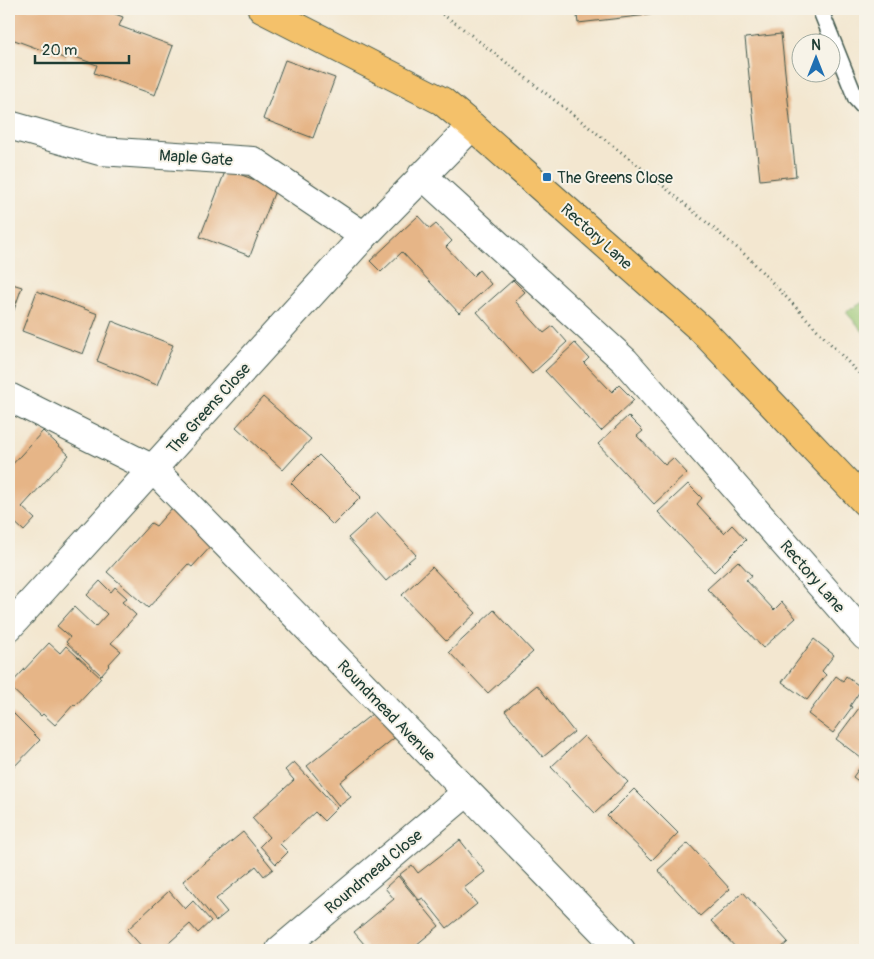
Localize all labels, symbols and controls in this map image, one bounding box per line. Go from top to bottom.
scale bar [35,32,129,64]
north arrow [792,32,842,82]
text: N [811,37,821,54]
text: 20 m [42,41,77,60]
street label: Maple Gate [159,145,233,171]
place label: The Greens Close [557,168,673,188]
marker: The Greens Close [541,171,553,183]
street label: Rectory Lane [556,199,636,274]
street label: The Greens Close [163,359,255,458]
street label: Rectory Lane [775,536,849,617]
street label: Roundmead Avenue [333,656,440,765]
street label: Roundmead Close [321,825,426,918]

